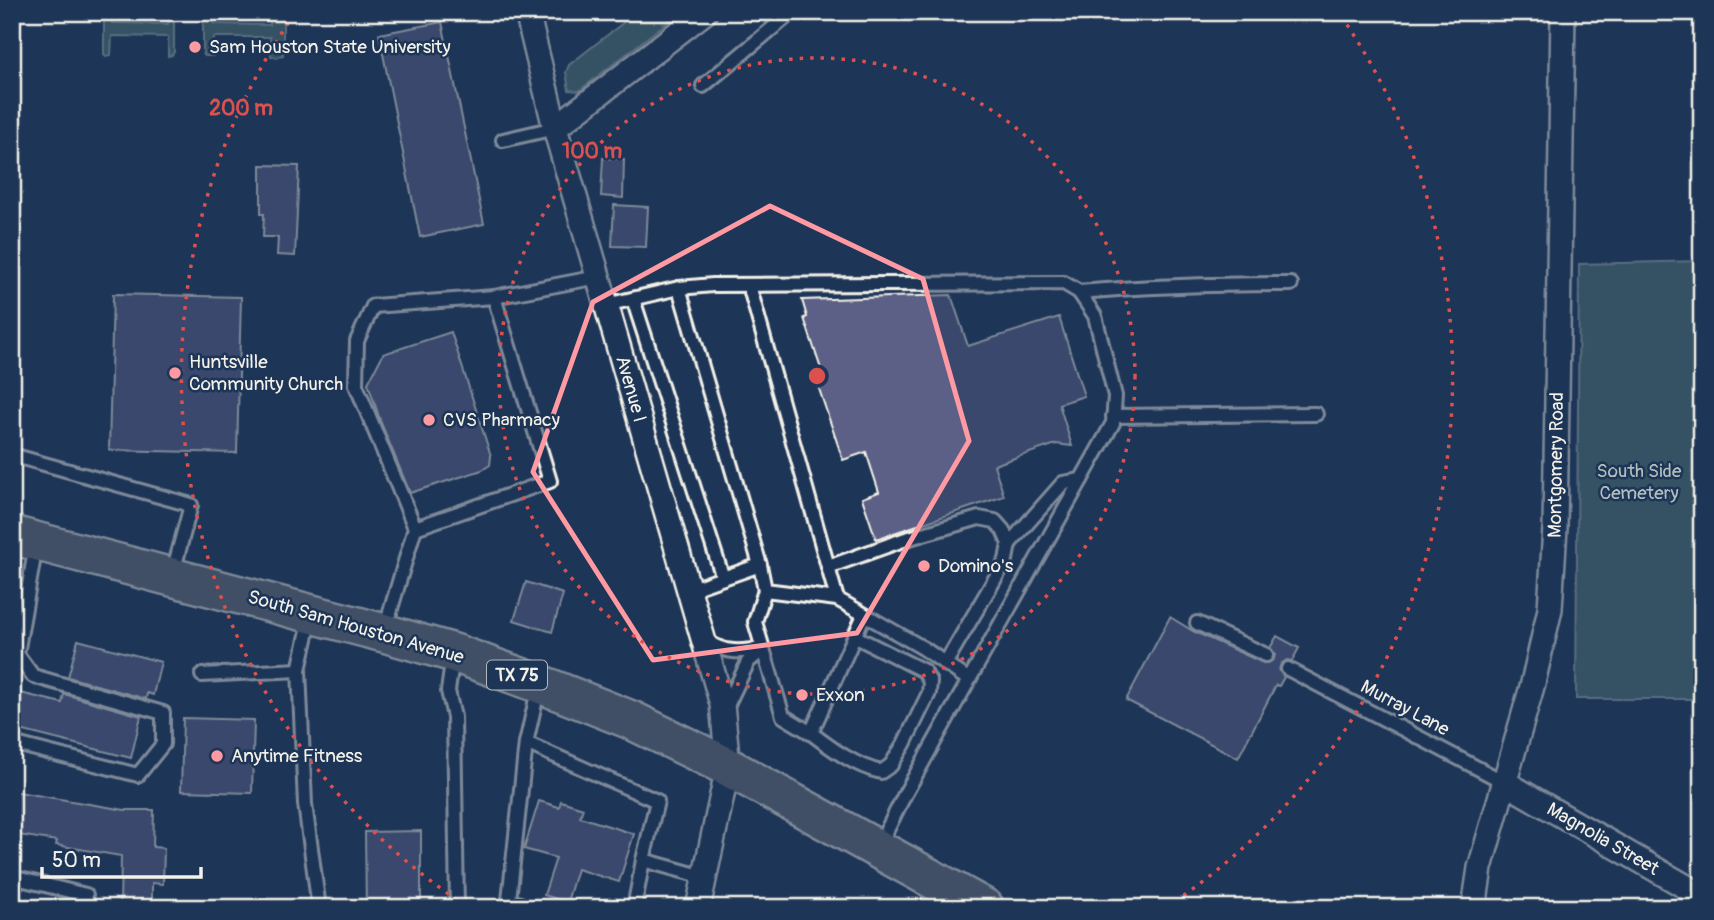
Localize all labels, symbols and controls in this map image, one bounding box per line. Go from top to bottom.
place label: Sam Houston State University [209,35,451,59]
marker: Sam Houston State University [187,39,203,55]
text: 200 m [209,95,273,122]
text: 100 m [562,138,622,165]
place label: Huntsville Community Church [189,350,343,396]
street label: Avenue I [610,353,652,425]
centre of rings [805,364,829,388]
marker: Huntsville Community Church [167,365,183,381]
street label: Montgomery Road [1543,392,1569,538]
place label: CVS Pharmacy [443,408,560,432]
marker: CVS Pharmacy [421,412,437,428]
park label: South Side Cemetery [1597,459,1682,505]
place label: Domino's [938,554,1014,578]
marker: Domino's [916,558,932,574]
street label: South Sam Houston Avenue [245,585,467,670]
road number: TX 75 [487,660,547,690]
street label: Murray Lane [1357,675,1454,742]
place label: Exxon [816,683,865,707]
marker: Exxon [794,687,810,703]
place label: Anytime Fitness [231,744,363,768]
marker: Anytime Fitness [209,748,225,764]
street label: Magnolia Street [1543,797,1664,881]
scale bar [42,836,201,880]
text: 50 m [52,847,101,874]

